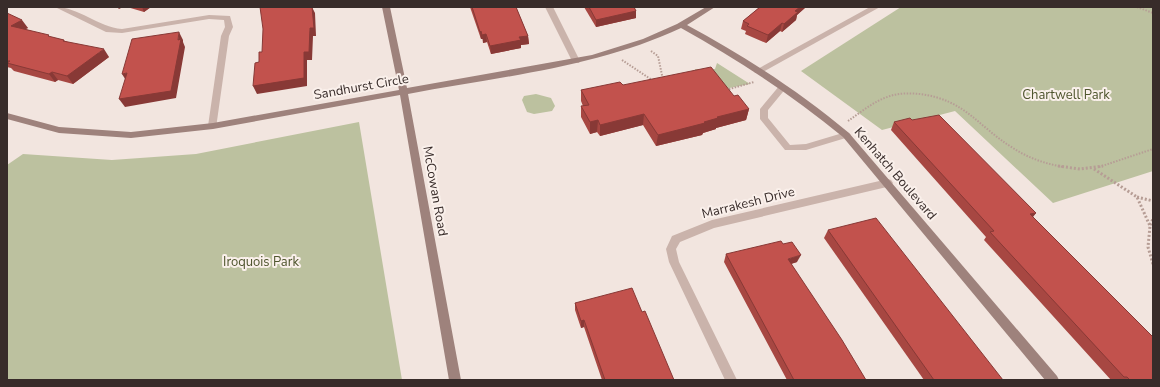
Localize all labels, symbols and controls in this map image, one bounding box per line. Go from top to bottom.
street label: Sandhurst Circle [312,70,410,104]
park label: Chartwell Park [1022,86,1110,104]
street label: Kenhatch Boulevard [850,123,941,224]
street label: McCowan Road [418,145,452,238]
street label: Marrakesh Drive [700,183,797,223]
park label: Iroquois Park [223,253,299,271]

